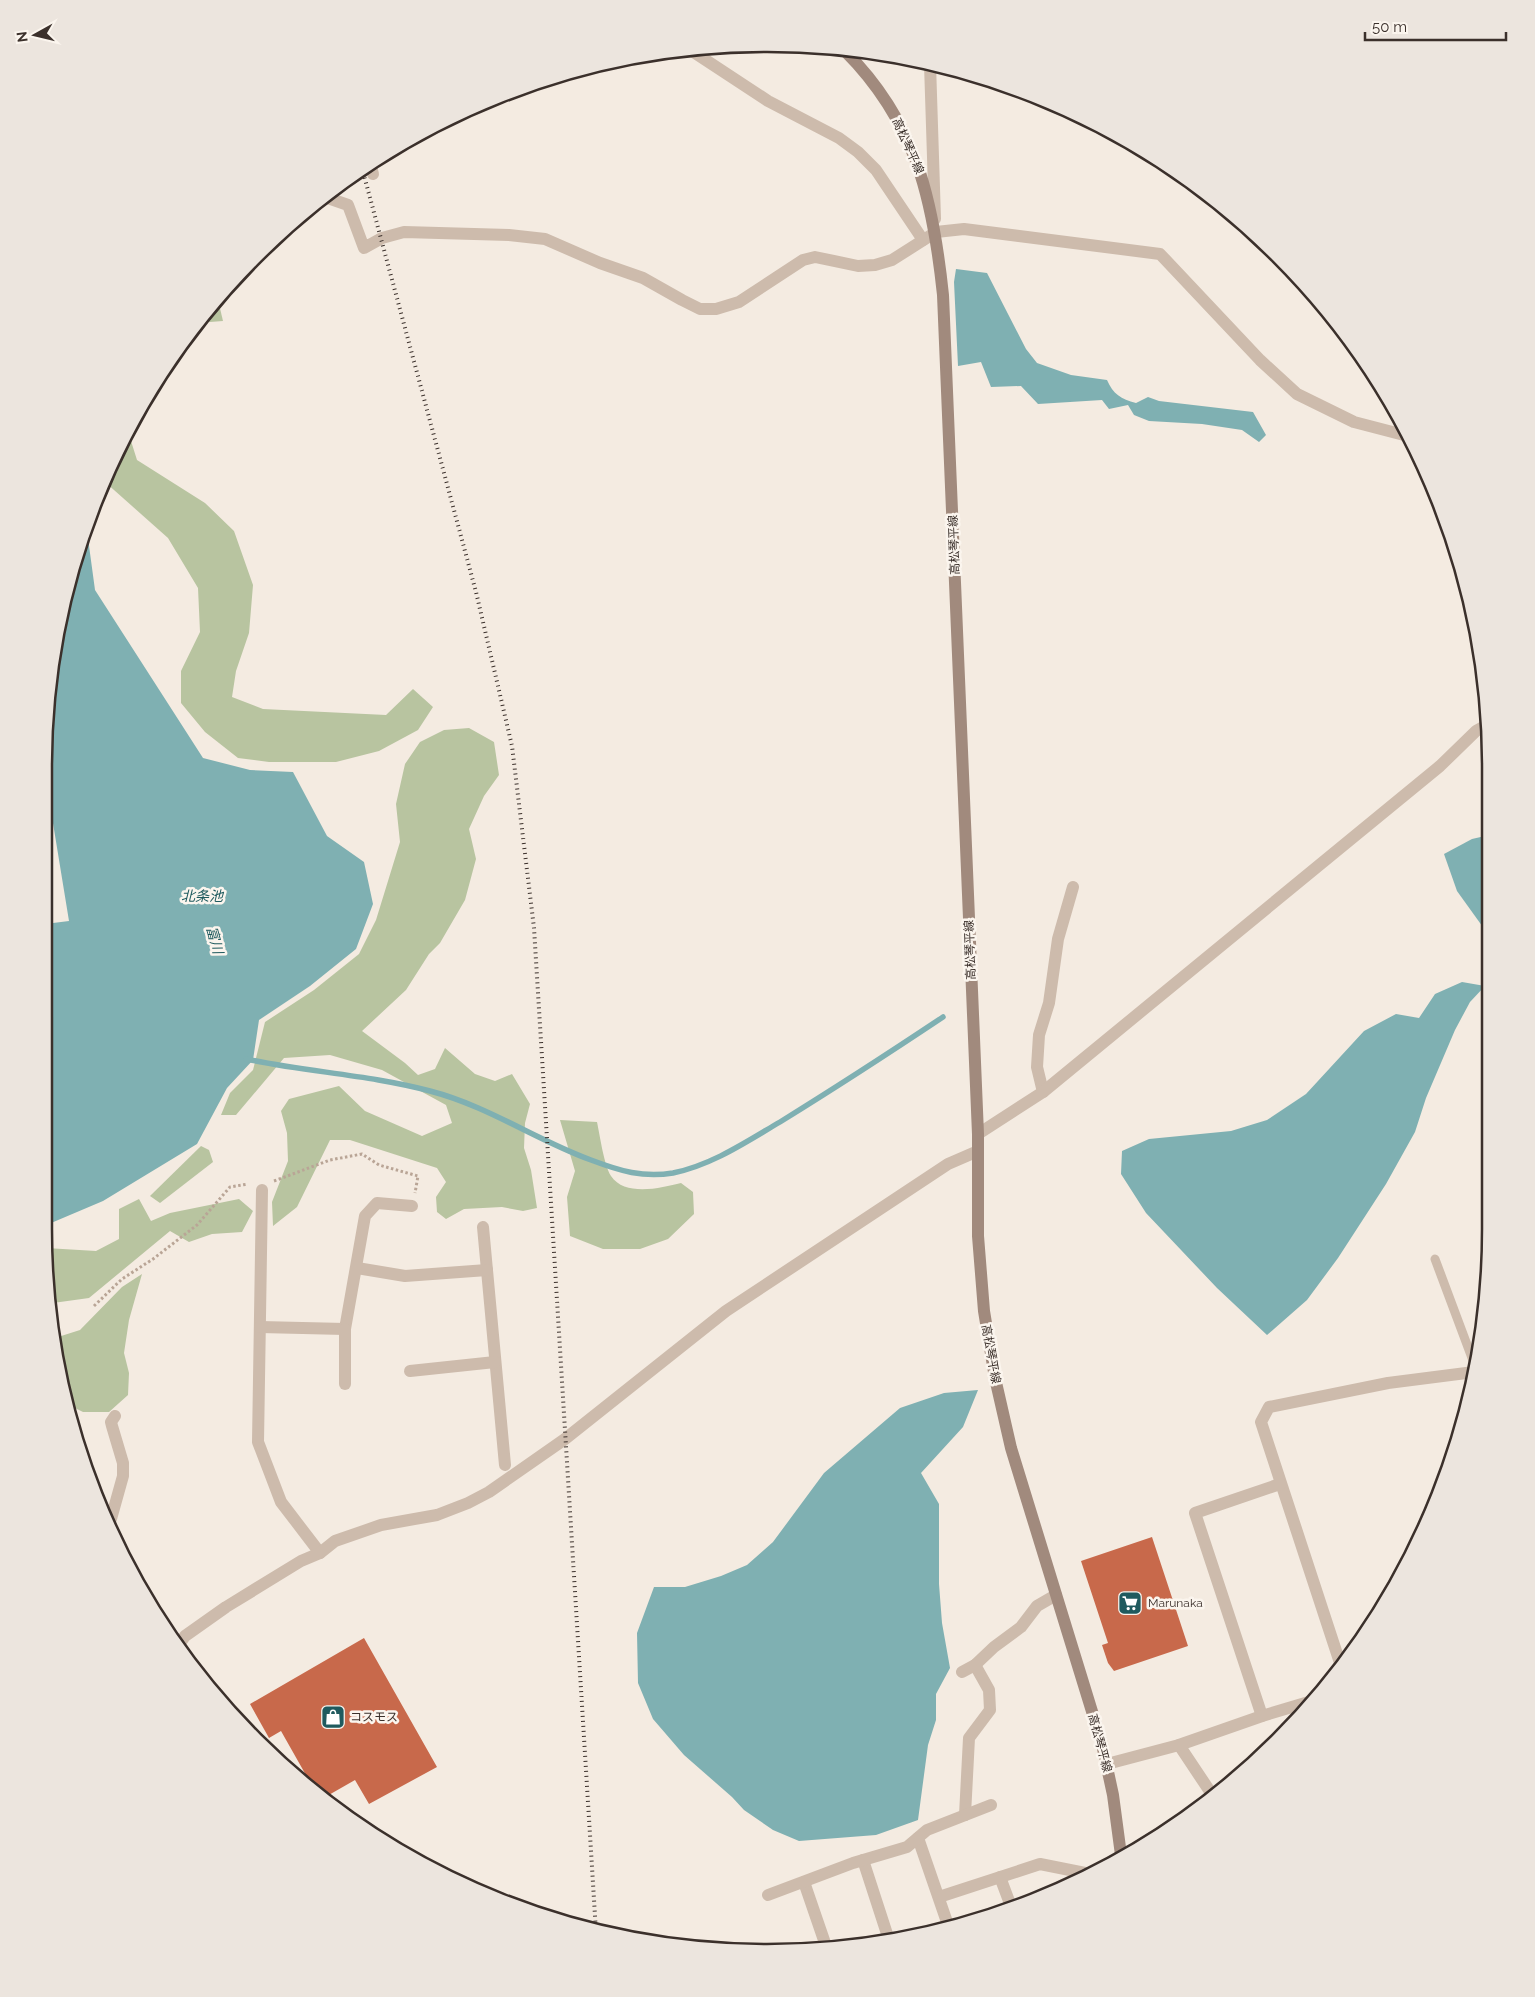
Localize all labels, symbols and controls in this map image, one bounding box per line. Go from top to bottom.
north arrow [10,10,60,60]
scale bar [1365,10,1506,42]
text: 50 m [1372,18,1407,36]
text: N [13,30,31,43]
street label: 高松琴平線 [889,116,927,176]
street label: 高松琴平線 [946,515,962,575]
water label: 北条池 [181,888,225,904]
street label: 高松琴平線 [962,920,978,980]
water label: 富川 [204,924,227,958]
street label: 高松琴平線 [979,1323,1003,1385]
supermarket icon: Marunaka [1117,1590,1143,1616]
place label: Marunaka [1148,1596,1203,1610]
shop icon: コスモス [320,1704,346,1730]
place label: コスモス [350,1710,398,1724]
street label: 高松琴平線 [1085,1712,1115,1774]

